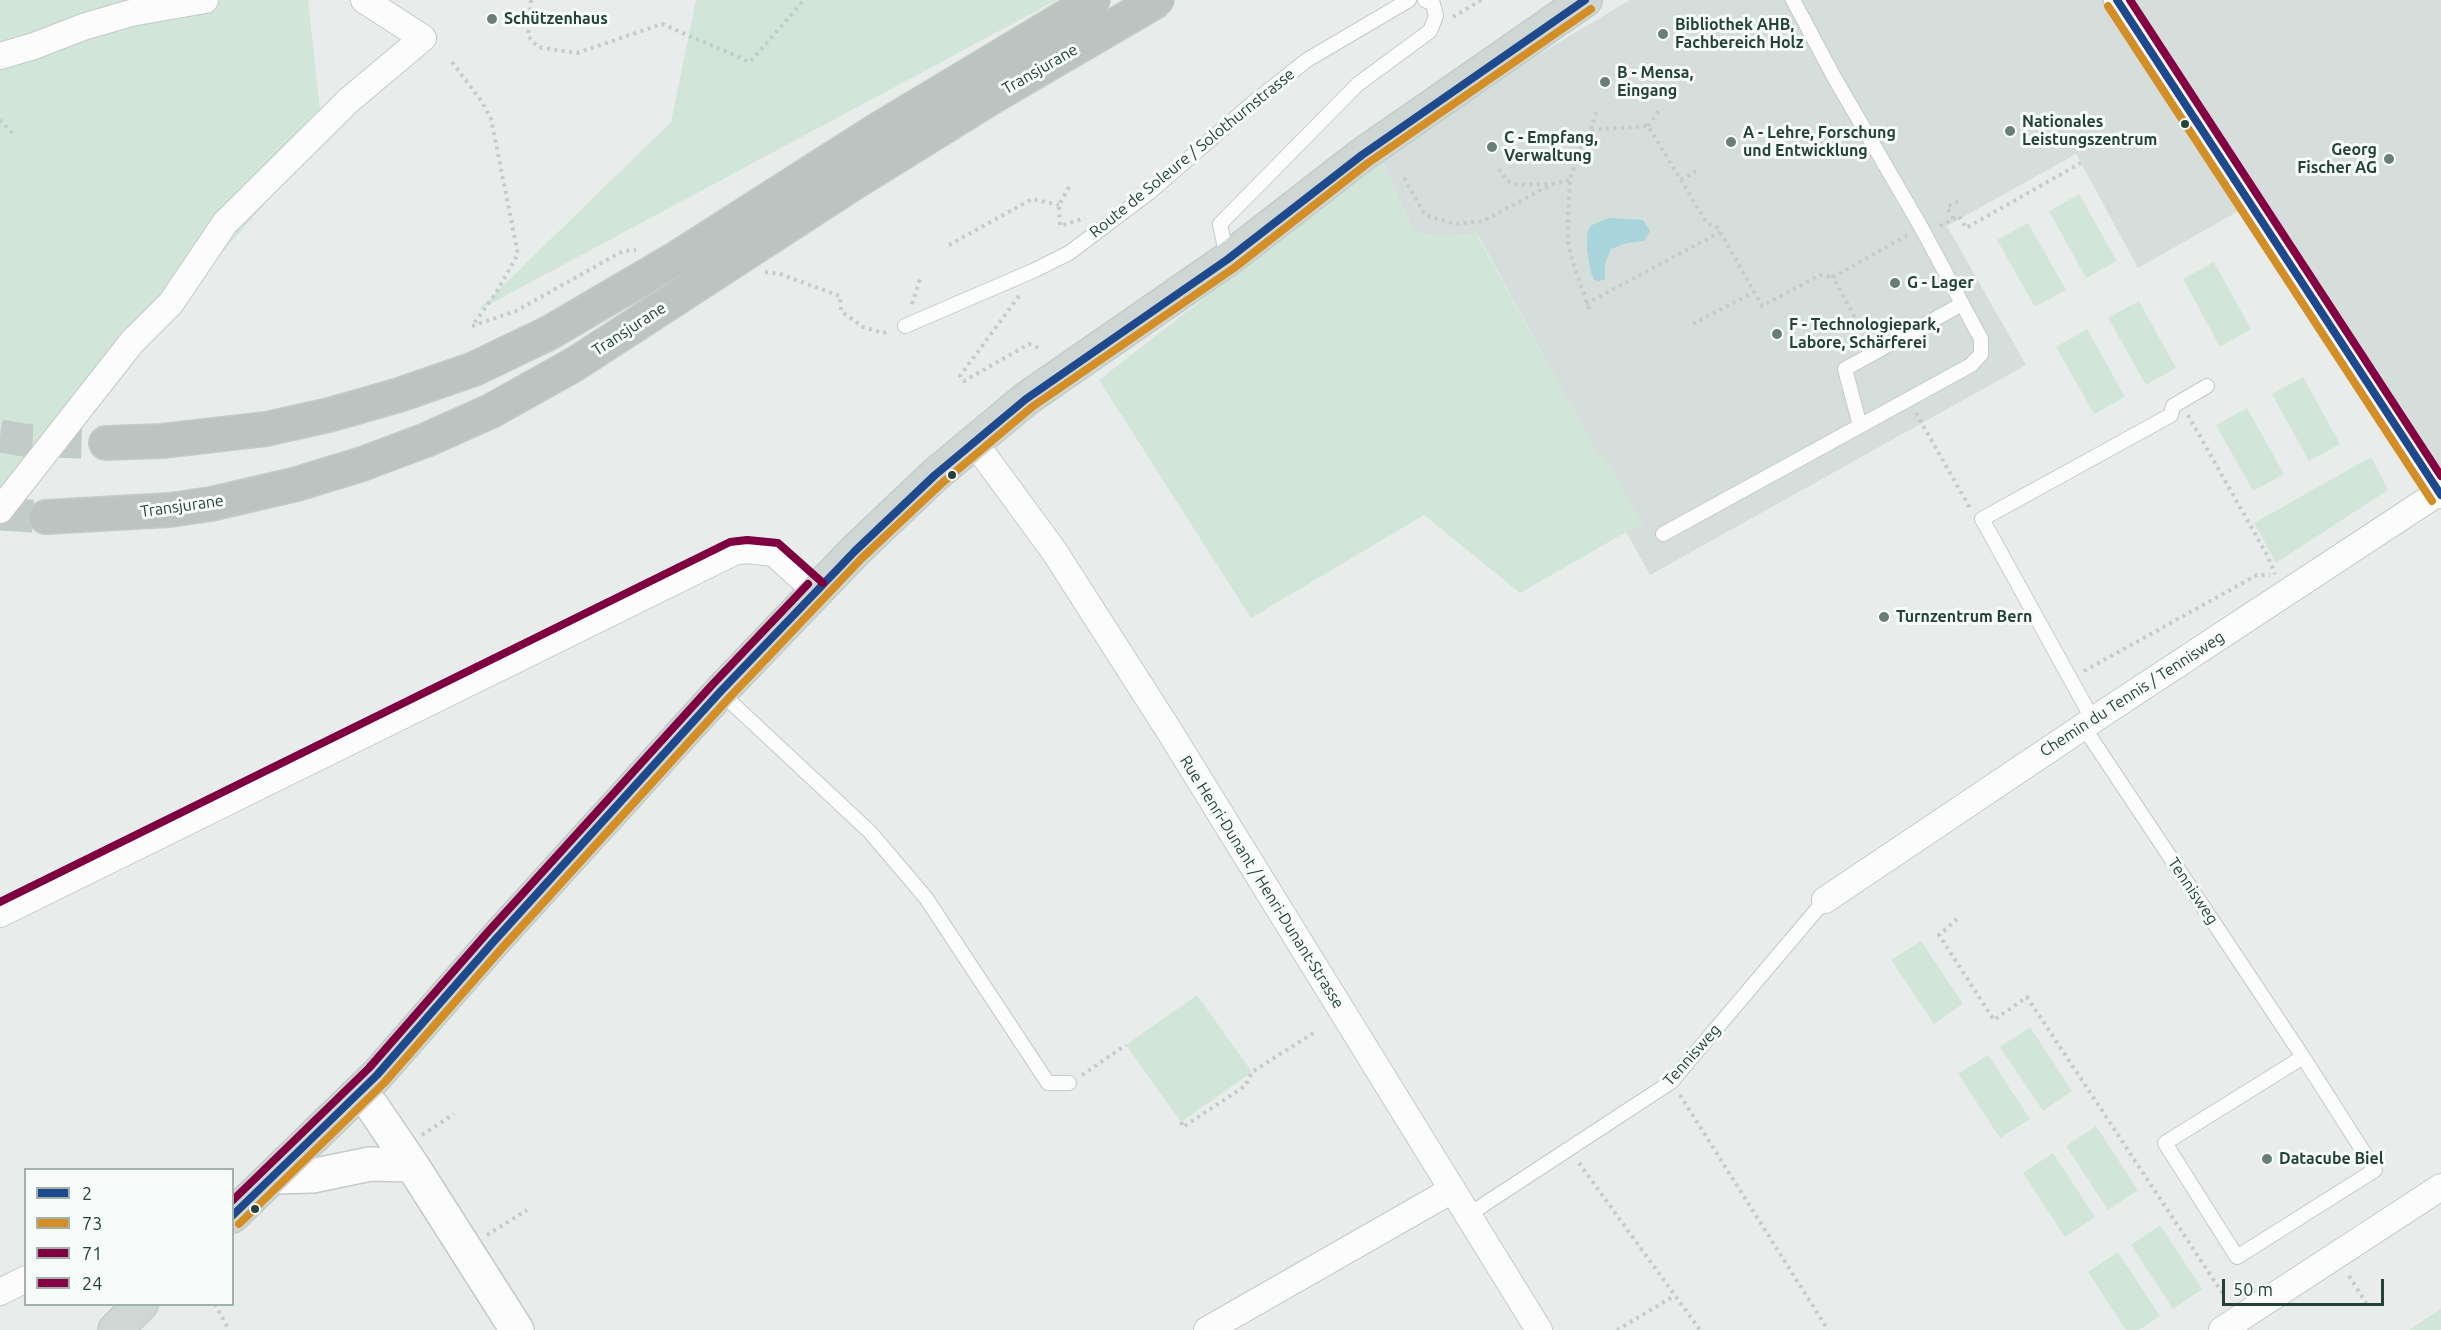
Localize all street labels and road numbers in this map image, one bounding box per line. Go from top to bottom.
street label: Transjurane [999,40,1081,98]
street label: Route de Soleure / Solothurnstrasse [1086,64,1298,242]
street label: Transjurane [589,298,669,360]
street label: Transjurane [139,491,225,521]
street label: Chemin du Tennis / Tennisweg [2036,627,2228,761]
street label: Rue Henri-Dunant / Henri-Dunant-Strasse [1176,752,1348,1012]
street label: Tennisweg [2164,854,2222,928]
street label: Tennisweg [1659,1020,1725,1090]

